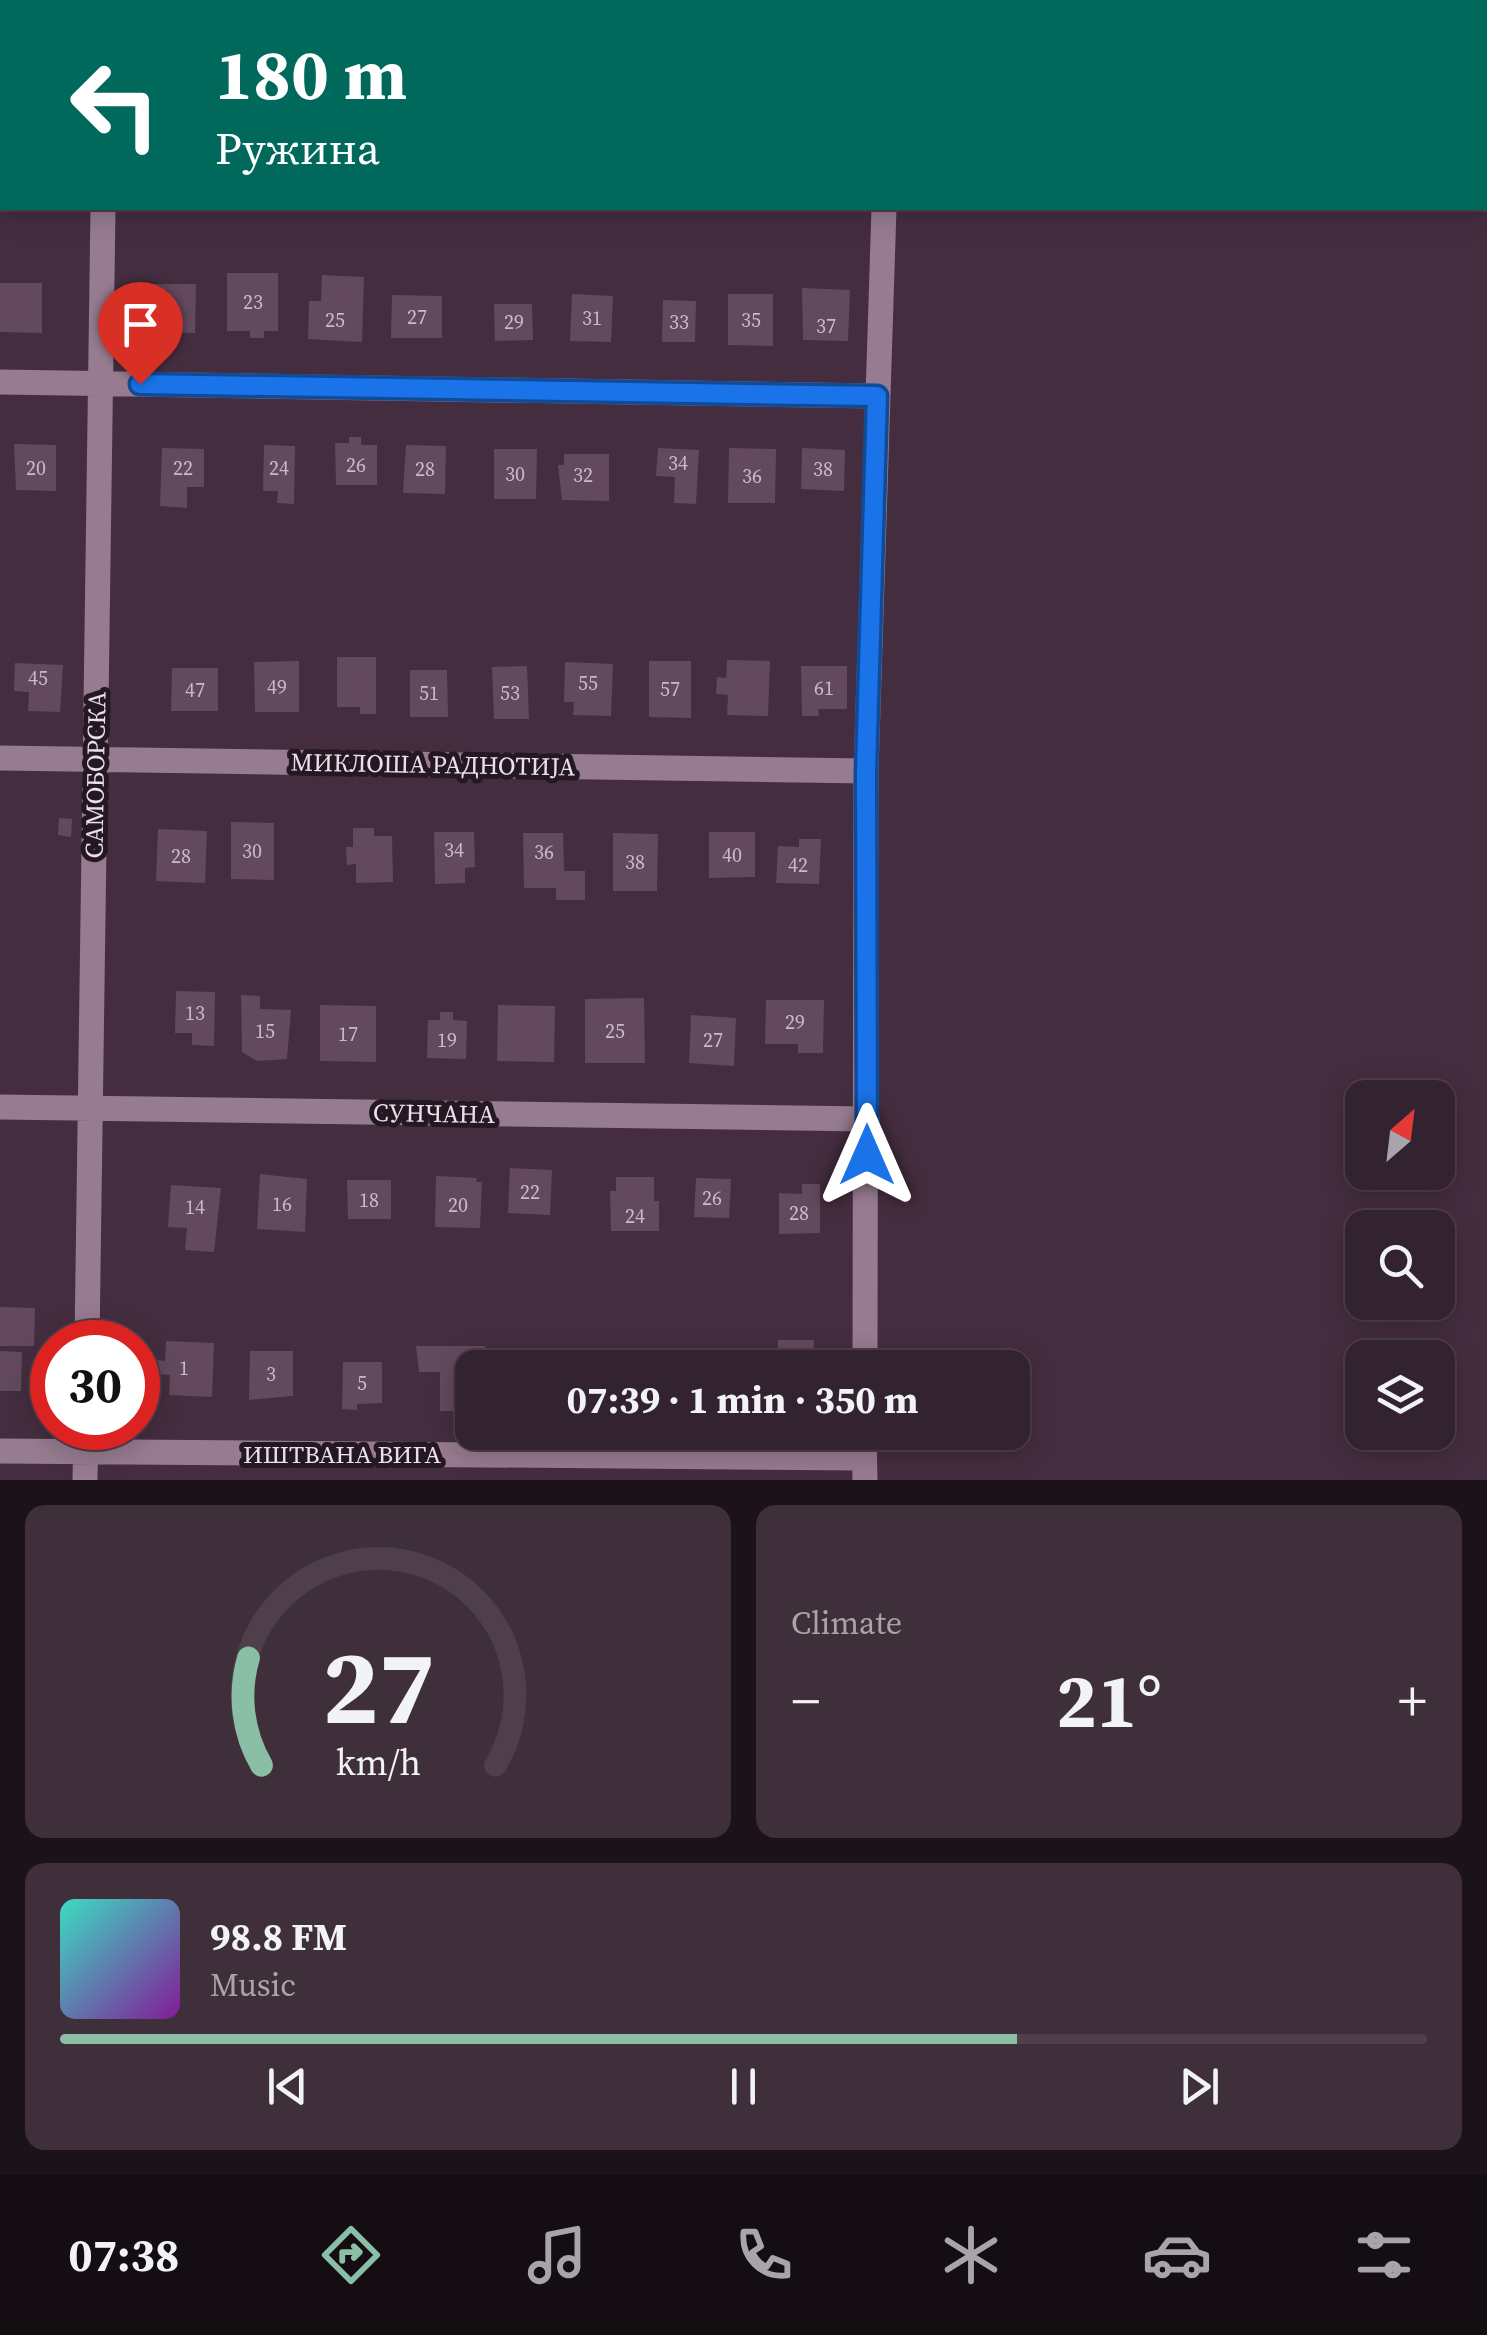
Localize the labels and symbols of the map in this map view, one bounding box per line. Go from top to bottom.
pin [98,282,183,385]
house number: 23 [243,288,263,316]
house number: 27 [407,303,427,331]
house number: 31 [582,304,602,332]
house number: 25 [325,306,345,334]
house number: 35 [741,306,761,334]
house number: 29 [504,308,524,336]
house number: 33 [669,308,689,336]
house number: 37 [816,312,836,340]
house number: 34 [668,449,688,477]
house number: 26 [346,451,366,479]
house number: 20 [26,454,46,482]
house number: 22 [173,454,193,482]
house number: 24 [269,454,289,482]
house number: 28 [415,455,435,483]
house number: 38 [813,455,833,483]
house number: 30 [505,460,525,488]
house number: 32 [573,461,593,489]
house number: 36 [742,462,762,490]
house number: 45 [28,664,48,692]
house number: 55 [578,669,598,697]
house number: 49 [267,673,287,701]
house number: 61 [814,674,834,702]
house number: 57 [660,675,680,703]
house number: 47 [185,676,205,704]
house number: 51 [419,679,439,707]
house number: 53 [500,679,520,707]
street label: САМОБОРСКА [77,691,113,859]
street label: МИКЛОША РАДНОТИЈА [290,745,576,783]
house number: 34 [444,836,464,864]
house number: 30 [242,837,262,865]
house number: 36 [534,838,554,866]
house number: 40 [722,841,742,869]
house number: 28 [171,842,191,870]
house number: 38 [625,848,645,876]
house number: 42 [788,851,808,879]
house number: 13 [185,999,205,1027]
house number: 29 [785,1008,805,1036]
house number: 15 [255,1017,275,1045]
house number: 25 [605,1017,625,1045]
house number: 17 [338,1020,358,1048]
house number: 19 [437,1026,457,1054]
house number: 27 [703,1026,723,1054]
north arrow [1345,1080,1455,1190]
street label: СУНЧАНА [373,1095,496,1131]
position arrow [815,1103,919,1207]
house number: 22 [520,1178,540,1206]
house number: 26 [702,1184,722,1212]
house number: 18 [359,1186,379,1214]
house number: 16 [272,1190,292,1218]
house number: 20 [448,1191,468,1219]
house number: 14 [185,1193,205,1221]
house number: 28 [789,1199,809,1227]
house number: 24 [625,1202,645,1230]
speed limit sign: 30 [30,1320,160,1450]
house number: 1 [179,1354,189,1382]
house number: 3 [266,1360,276,1388]
house number: 5 [357,1369,367,1397]
street label: ИШТВАНА ВИГА [243,1437,441,1471]

